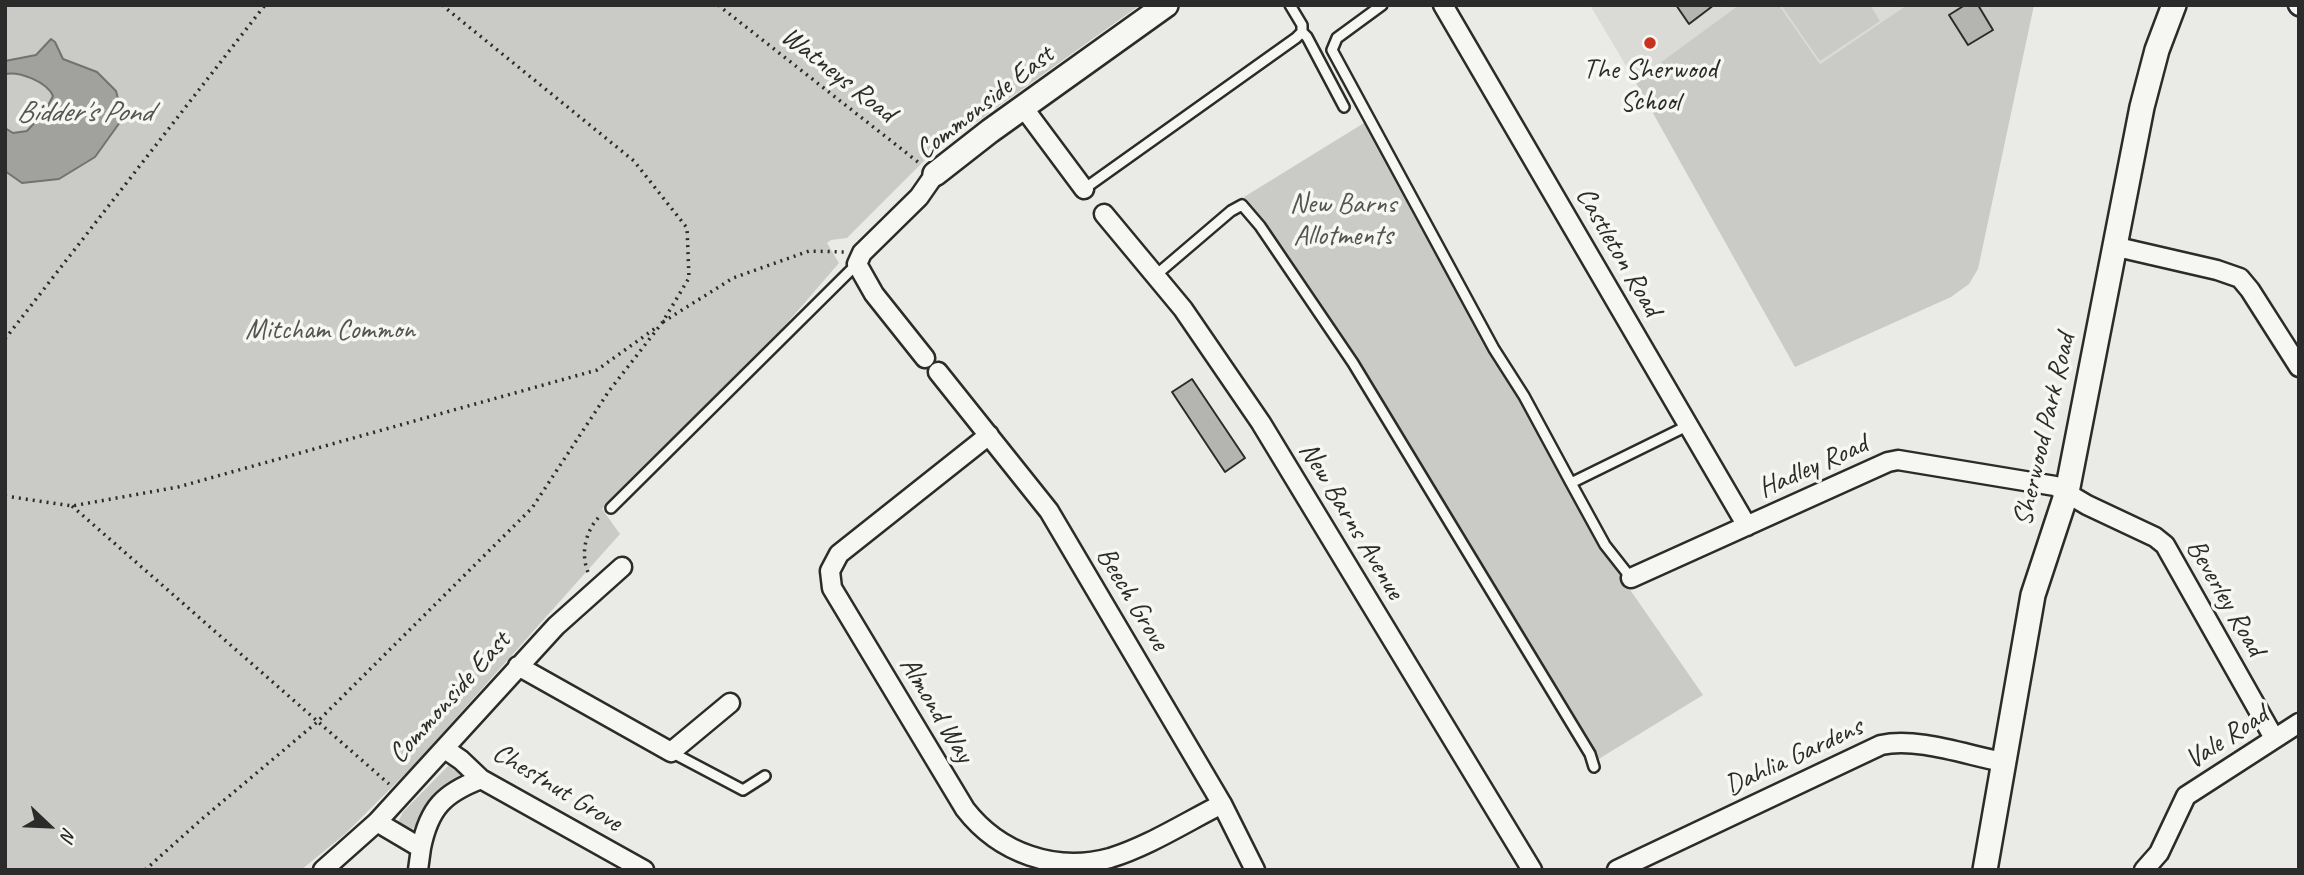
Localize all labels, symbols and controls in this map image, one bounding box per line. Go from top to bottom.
street label: Watneys Road [774,20,902,130]
marker: The Sherwood School [1642,35,1658,51]
street label: Commonside East [909,39,1061,167]
place label: The Sherwood School [1583,54,1717,120]
water label: Bidder's Pond [16,95,152,131]
street label: Castleton Road [1568,181,1668,323]
park label: New Barns Allotments [1290,188,1396,254]
park label: Mitcham Common [245,314,415,348]
street label: Sherwood Park Road [2007,331,2083,529]
street label: Hadley Road [1753,428,1873,506]
street label: New Barns Avenue [1291,436,1411,606]
street label: Beverley Road [2178,534,2272,662]
street label: Beech Grove [1088,541,1176,657]
street label: Commonside East [382,625,518,771]
street label: Almond Way [891,651,981,769]
street label: Vale Road [2179,699,2275,777]
street label: Dahlia Gardens [1720,711,1868,803]
street label: Chestnut Grove [486,736,628,840]
north arrow [14,791,84,861]
text: N [55,824,82,844]

